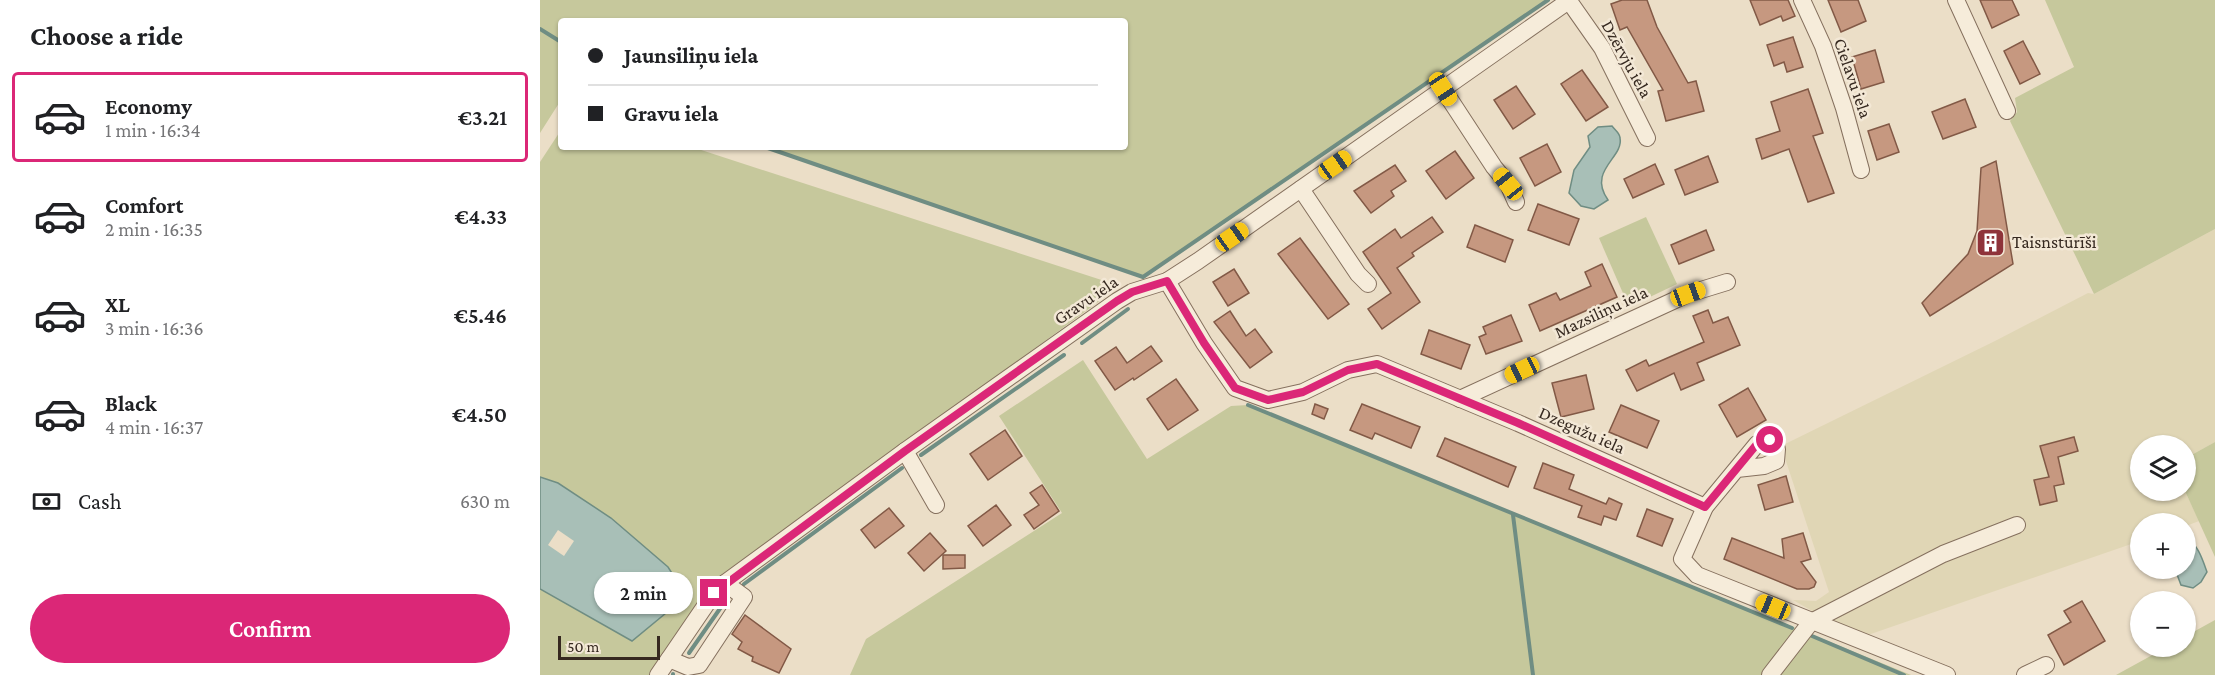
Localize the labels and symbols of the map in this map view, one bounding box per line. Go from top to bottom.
street label: Dzērvju iela [1597,17,1656,102]
street label: Cielavu iela [1830,35,1876,121]
car [1426,69,1460,109]
car [1315,147,1355,183]
car [1490,164,1526,204]
car [1212,219,1252,255]
building icon: Taisnstūrīši [1975,226,2007,258]
place label: Taisnstūrīši [2012,232,2097,252]
street label: Gravu iela [1050,271,1122,329]
car [1668,279,1708,309]
street label: Mazsiliņu iela [1551,282,1652,344]
car [1502,354,1542,386]
street label: Dzegužu iela [1536,402,1628,458]
route start [1756,426,1783,453]
callout: 2 min [594,572,693,614]
route end [700,579,727,606]
car [1753,592,1793,622]
scale bar [558,633,660,660]

